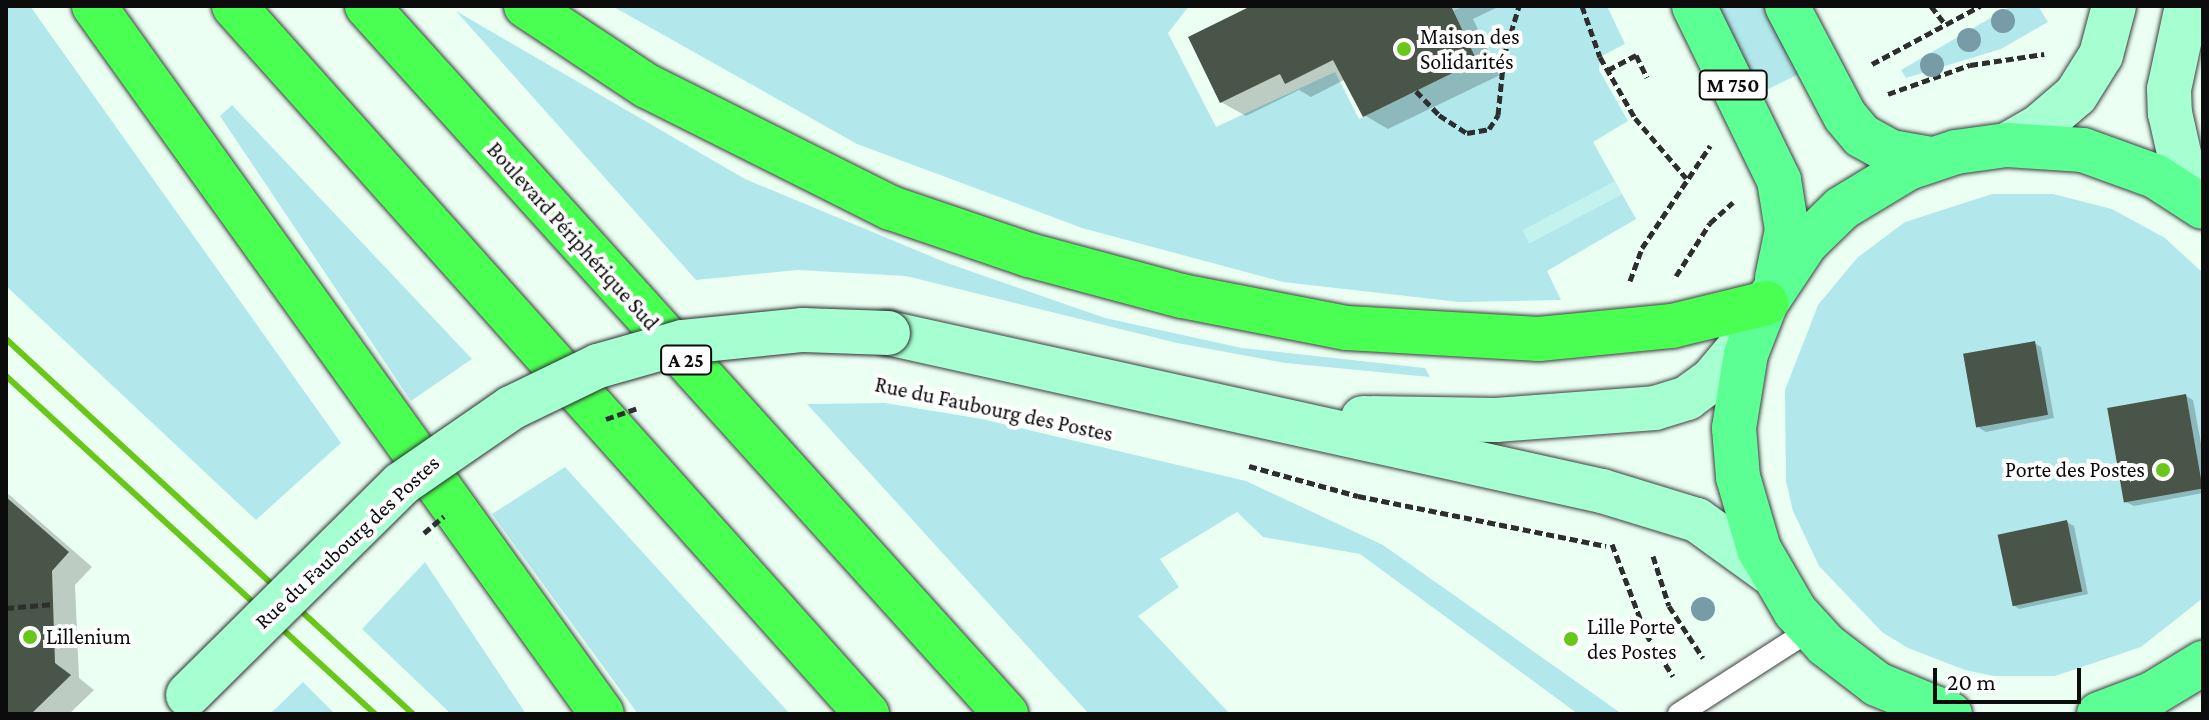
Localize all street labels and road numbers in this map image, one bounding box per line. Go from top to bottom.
road number: M 750 [1697,69,1769,101]
street label: Boulevard Périphérique Sud [482,137,664,335]
road number: A 25 [660,344,712,376]
street label: Rue du Faubourg des Postes [873,371,1115,447]
street label: Rue du Faubourg des Postes [249,450,445,634]

